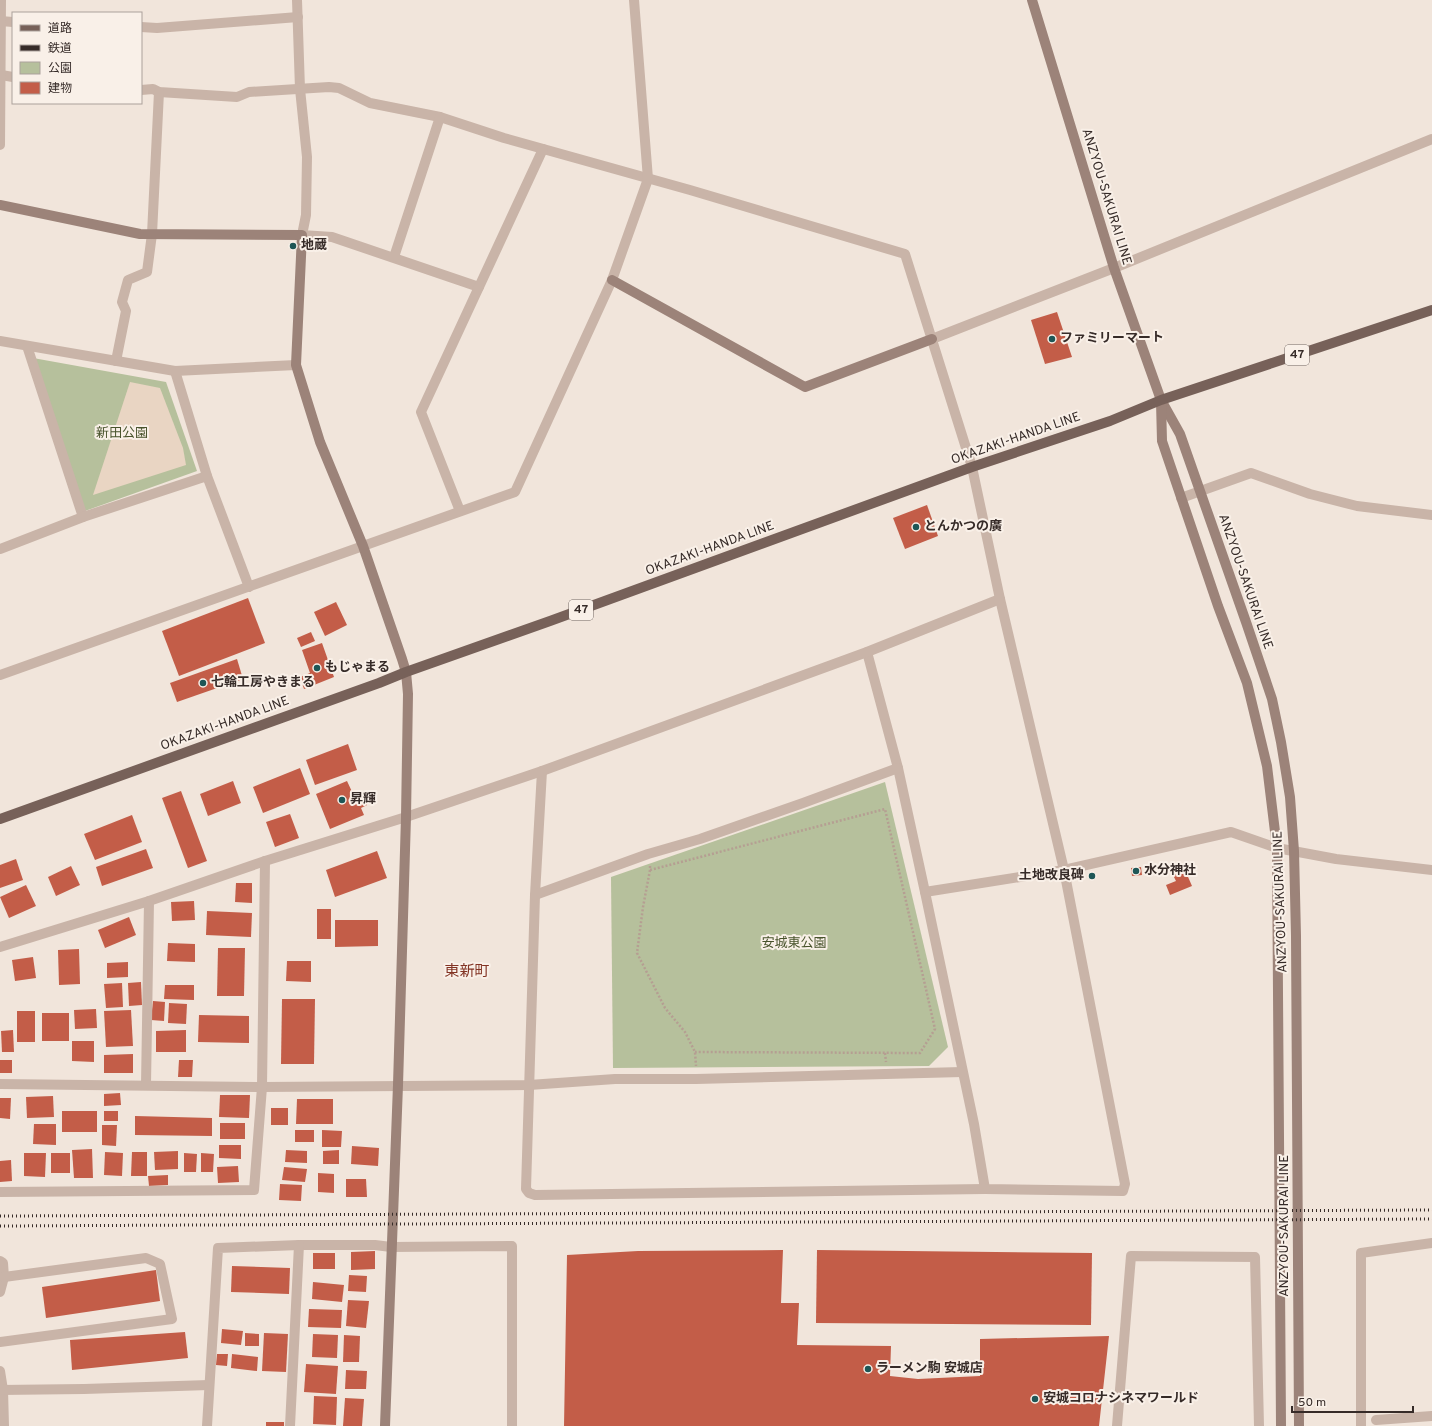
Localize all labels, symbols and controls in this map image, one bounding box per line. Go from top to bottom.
legend [12,12,142,104]
text: 道路 [48,21,72,37]
text: 鉄道 [48,41,72,57]
text: 公園 [48,61,72,77]
text: 建物 [48,81,72,97]
street label: ANZYOU-SAKURAI LINE [1078,127,1134,267]
place label: 地蔵 [301,238,327,254]
marker: 地蔵 [288,241,298,251]
place label: ファミリーマート [1060,331,1164,347]
marker: ファミリーマート [1047,334,1057,344]
road number: 47 [1285,345,1309,365]
street label: OKAZAKI-HANDA LINE [949,409,1083,469]
park label: 新田公園 [96,426,148,442]
street label: ANZYOU-SAKURAI LINE [1214,512,1276,652]
street label: OKAZAKI-HANDA LINE [644,518,776,580]
place label: とんかつの廣 [924,519,1002,535]
marker: とんかつの廣 [911,522,921,532]
road number: 47 [569,600,593,620]
place label: もじゃまる [325,659,390,676]
marker: もじゃまる [312,663,322,673]
place label: 七輪工房やきまる [211,674,315,691]
marker: 七輪工房やきまる [198,678,208,688]
street label: OKAZAKI-HANDA LINE [159,693,291,755]
place label: 昇輝 [350,792,376,808]
marker: 昇輝 [337,795,347,805]
street label: ANZYOU-SAKURAI LINE [1271,831,1291,973]
place label: 水分神社 [1144,862,1196,879]
marker: 水分神社 [1131,866,1141,876]
place label: 土地改良碑 [1019,867,1084,884]
marker: 土地改良碑 [1087,871,1097,881]
park label: 安城東公園 [761,936,827,952]
district label: 東新町 [444,963,490,982]
street label: ANZYOU-SAKURAI LINE [1277,1155,1293,1297]
place label: ラーメン駒 安城店 [876,1360,983,1377]
marker: ラーメン駒 安城店 [863,1364,873,1374]
scale bar [1292,1388,1413,1414]
place label: 安城コロナシネマワールド [1043,1390,1199,1407]
marker: 安城コロナシネマワールド [1030,1394,1040,1404]
text: 50 m [1298,1395,1326,1411]

